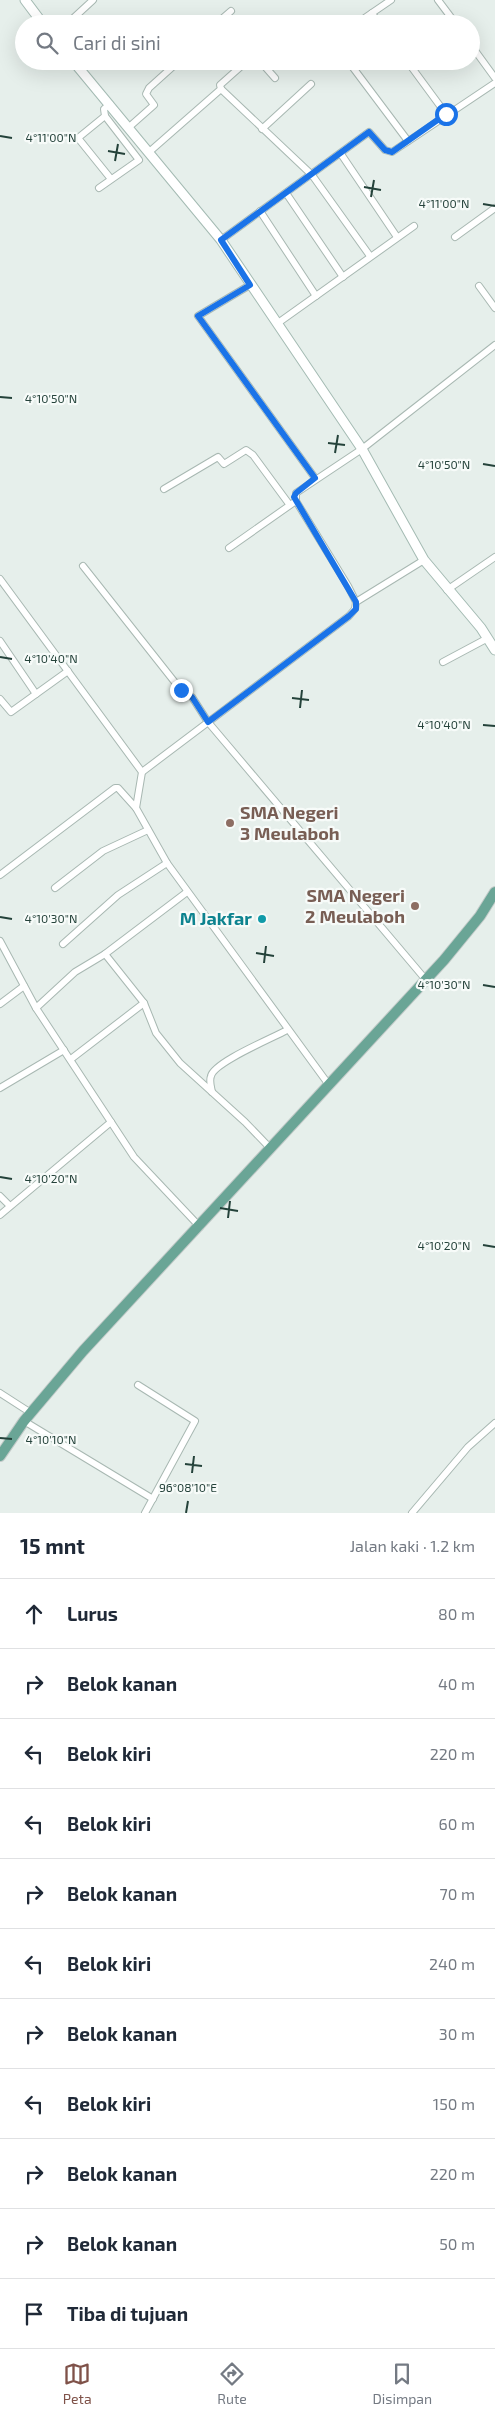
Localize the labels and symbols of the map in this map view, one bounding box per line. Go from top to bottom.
route start [435,103,458,126]
text: 4°11'00"N [26,130,76,144]
text: 4°11'00"N [419,196,469,210]
text: 4°10'50"N [25,391,77,405]
text: 4°10'50"N [418,457,470,471]
text: 4°10'40"N [24,651,78,665]
route end [170,679,193,702]
text: 4°10'40"N [417,717,471,731]
place label: SMA Negeri 3 Meulaboh [240,801,340,844]
marker: SMA Negeri 3 Meulaboh [224,817,236,829]
place label: SMA Negeri 2 Meulaboh [305,884,405,927]
marker: SMA Negeri 2 Meulaboh [409,900,421,912]
place label: M Jakfar [180,907,252,929]
text: 4°10'30"N [25,911,77,925]
marker: M Jakfar [256,913,268,925]
text: 4°10'30"N [418,977,470,991]
text: 4°10'20"N [25,1171,77,1185]
text: 4°10'20"N [418,1238,470,1252]
text: 4°10'10"N [26,1432,76,1446]
text: 96°08'10"E [159,1480,217,1494]

